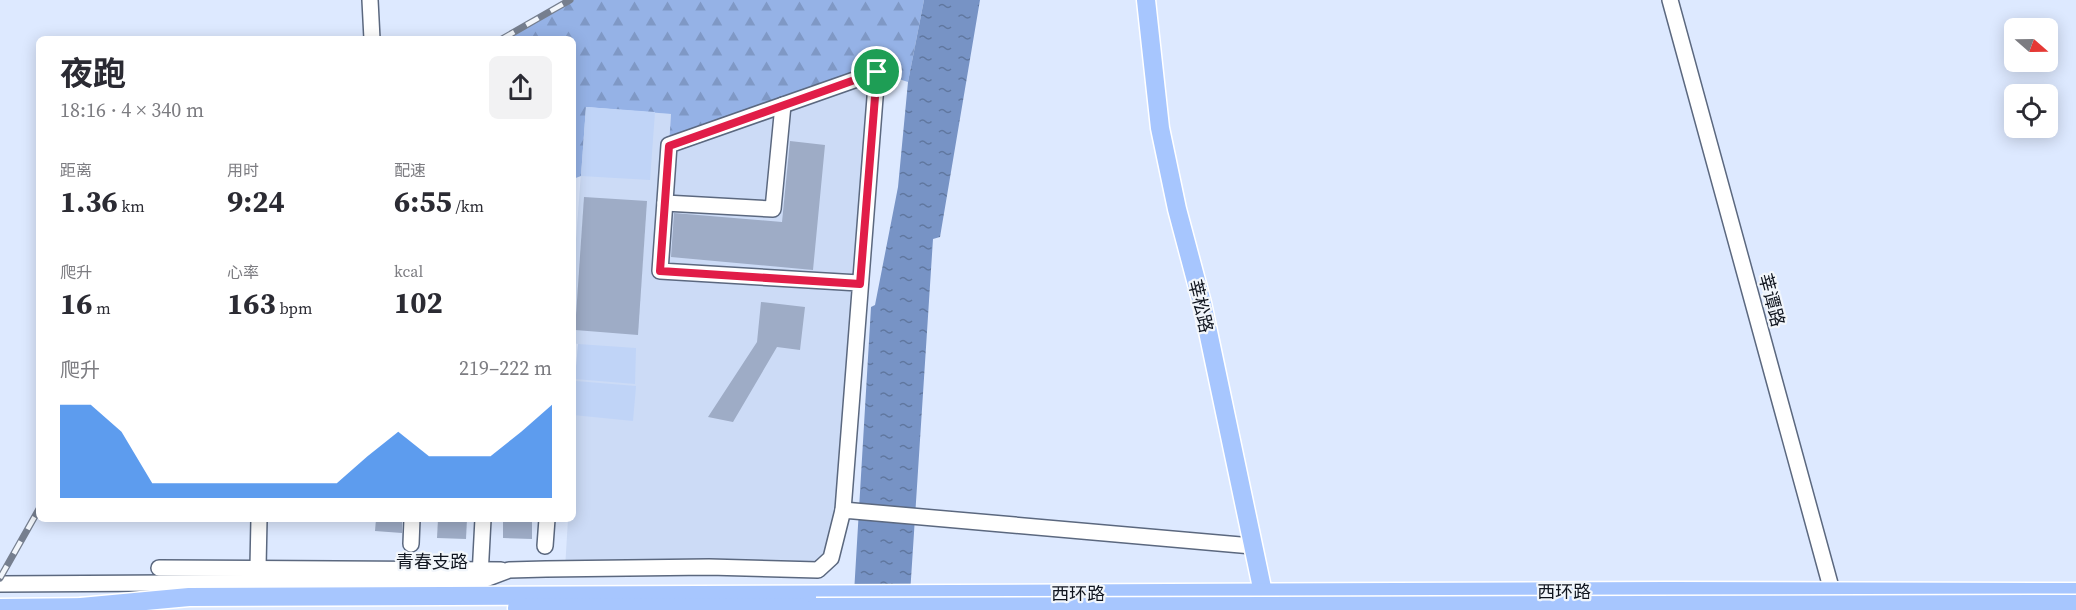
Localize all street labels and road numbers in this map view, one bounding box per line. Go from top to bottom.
street label: 莘谭路 [1753,271,1791,329]
street label: 莘松路 [1183,277,1219,335]
street label: 青春支路 [396,549,468,574]
street label: 西环路 [1537,579,1591,604]
street label: 西环路 [1051,581,1105,606]

